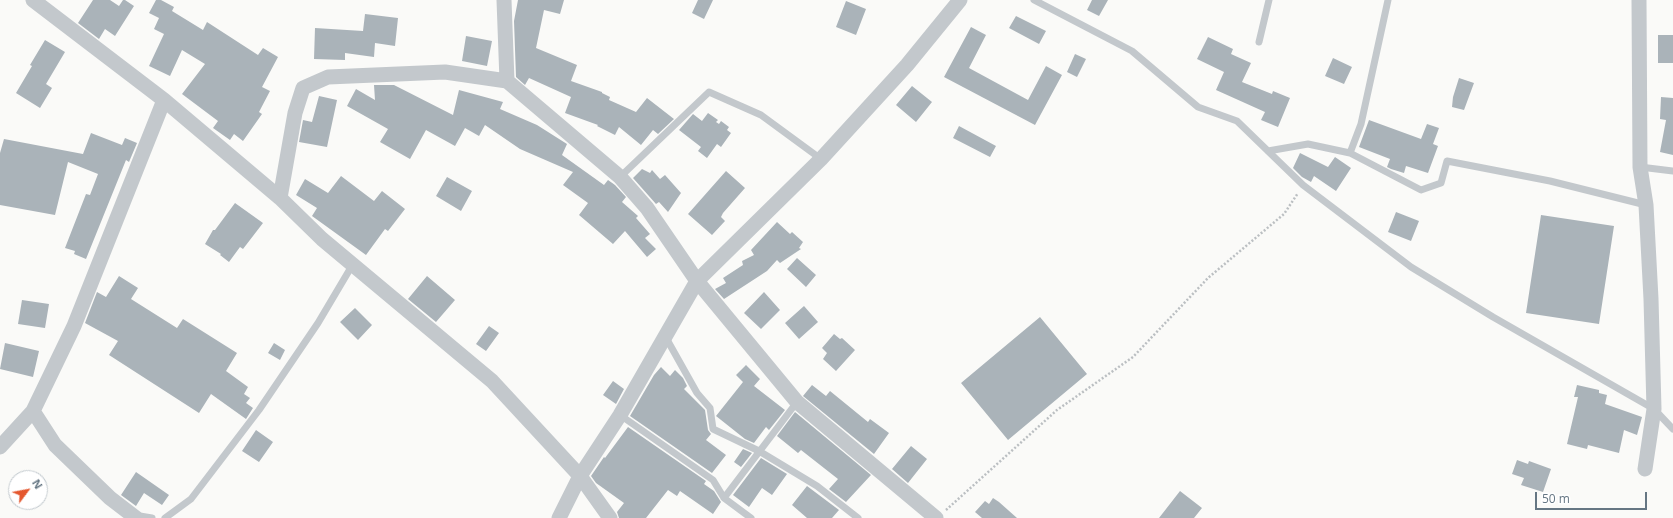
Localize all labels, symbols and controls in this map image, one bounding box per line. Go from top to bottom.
north arrow [8,470,48,510]
text: N [29,476,46,492]
scale bar [1537,484,1649,510]
text: 50 m [1542,490,1570,507]

